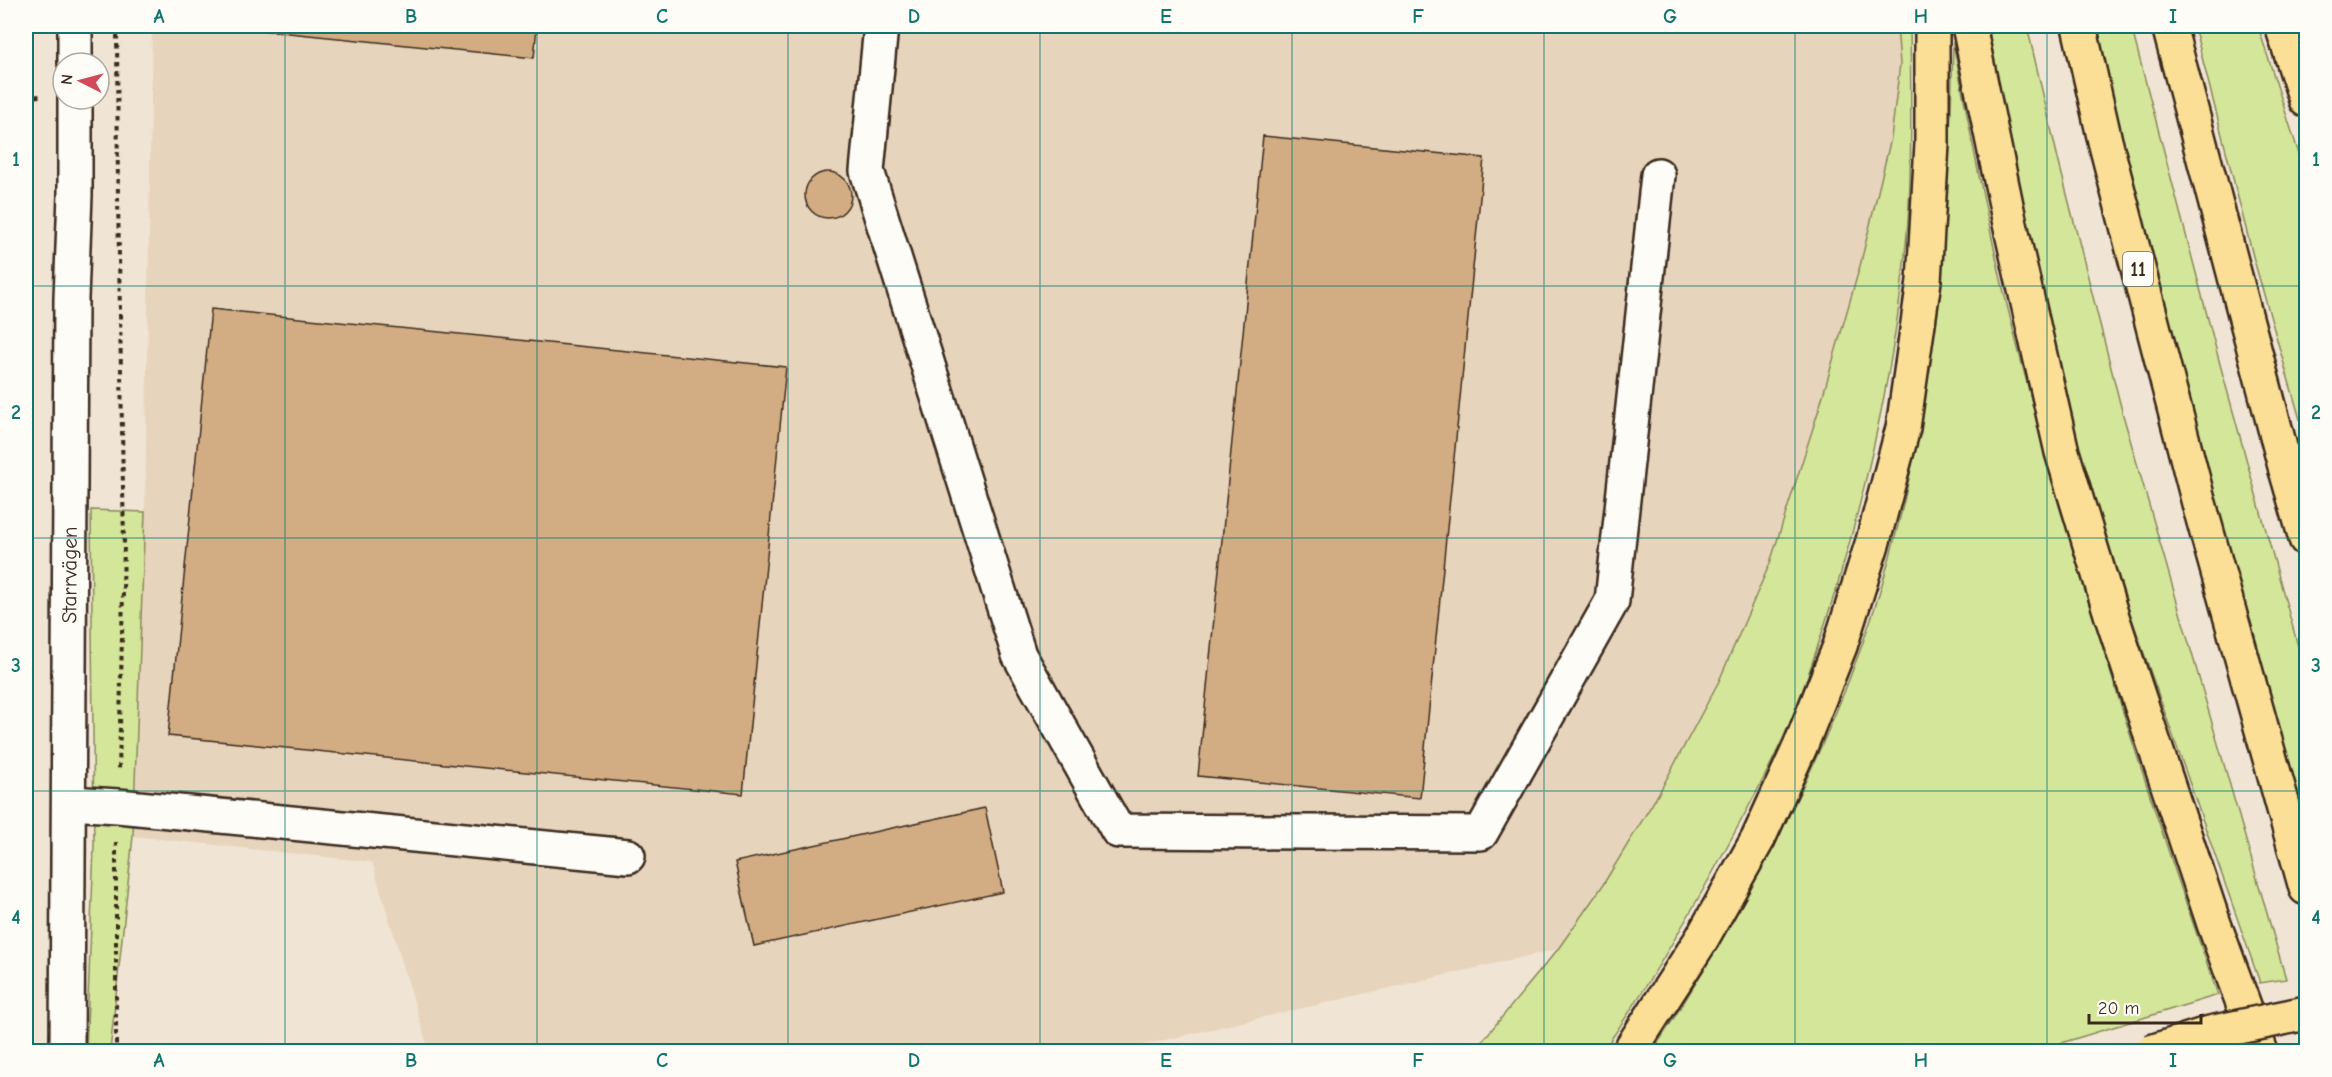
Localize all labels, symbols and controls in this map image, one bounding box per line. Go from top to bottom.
text: A [153,5,165,28]
text: B [405,5,417,28]
text: C [656,5,668,28]
text: D [908,5,920,28]
text: E [1160,5,1172,28]
text: F [1412,5,1424,28]
text: G [1663,5,1677,28]
text: H [1914,5,1928,28]
text: I [2169,5,2177,28]
north arrow [51,51,111,111]
text: N [58,73,77,86]
text: 1 [12,148,20,171]
text: 1 [2312,148,2320,171]
road number: 11 [2123,252,2153,286]
text: 2 [11,401,21,424]
text: 2 [2311,401,2321,424]
street label: Starrvägen [57,526,82,624]
text: 3 [11,654,21,677]
text: 3 [2311,654,2321,677]
text: 4 [11,906,21,929]
text: 4 [2311,906,2321,929]
scale bar [2089,987,2202,1025]
text: 20 m [2098,998,2139,1019]
text: A [153,1049,165,1072]
text: B [405,1049,417,1072]
text: C [656,1049,668,1072]
text: D [908,1049,920,1072]
text: E [1160,1049,1172,1072]
text: F [1412,1049,1424,1072]
text: G [1663,1049,1677,1072]
text: H [1914,1049,1928,1072]
text: I [2169,1049,2177,1072]

